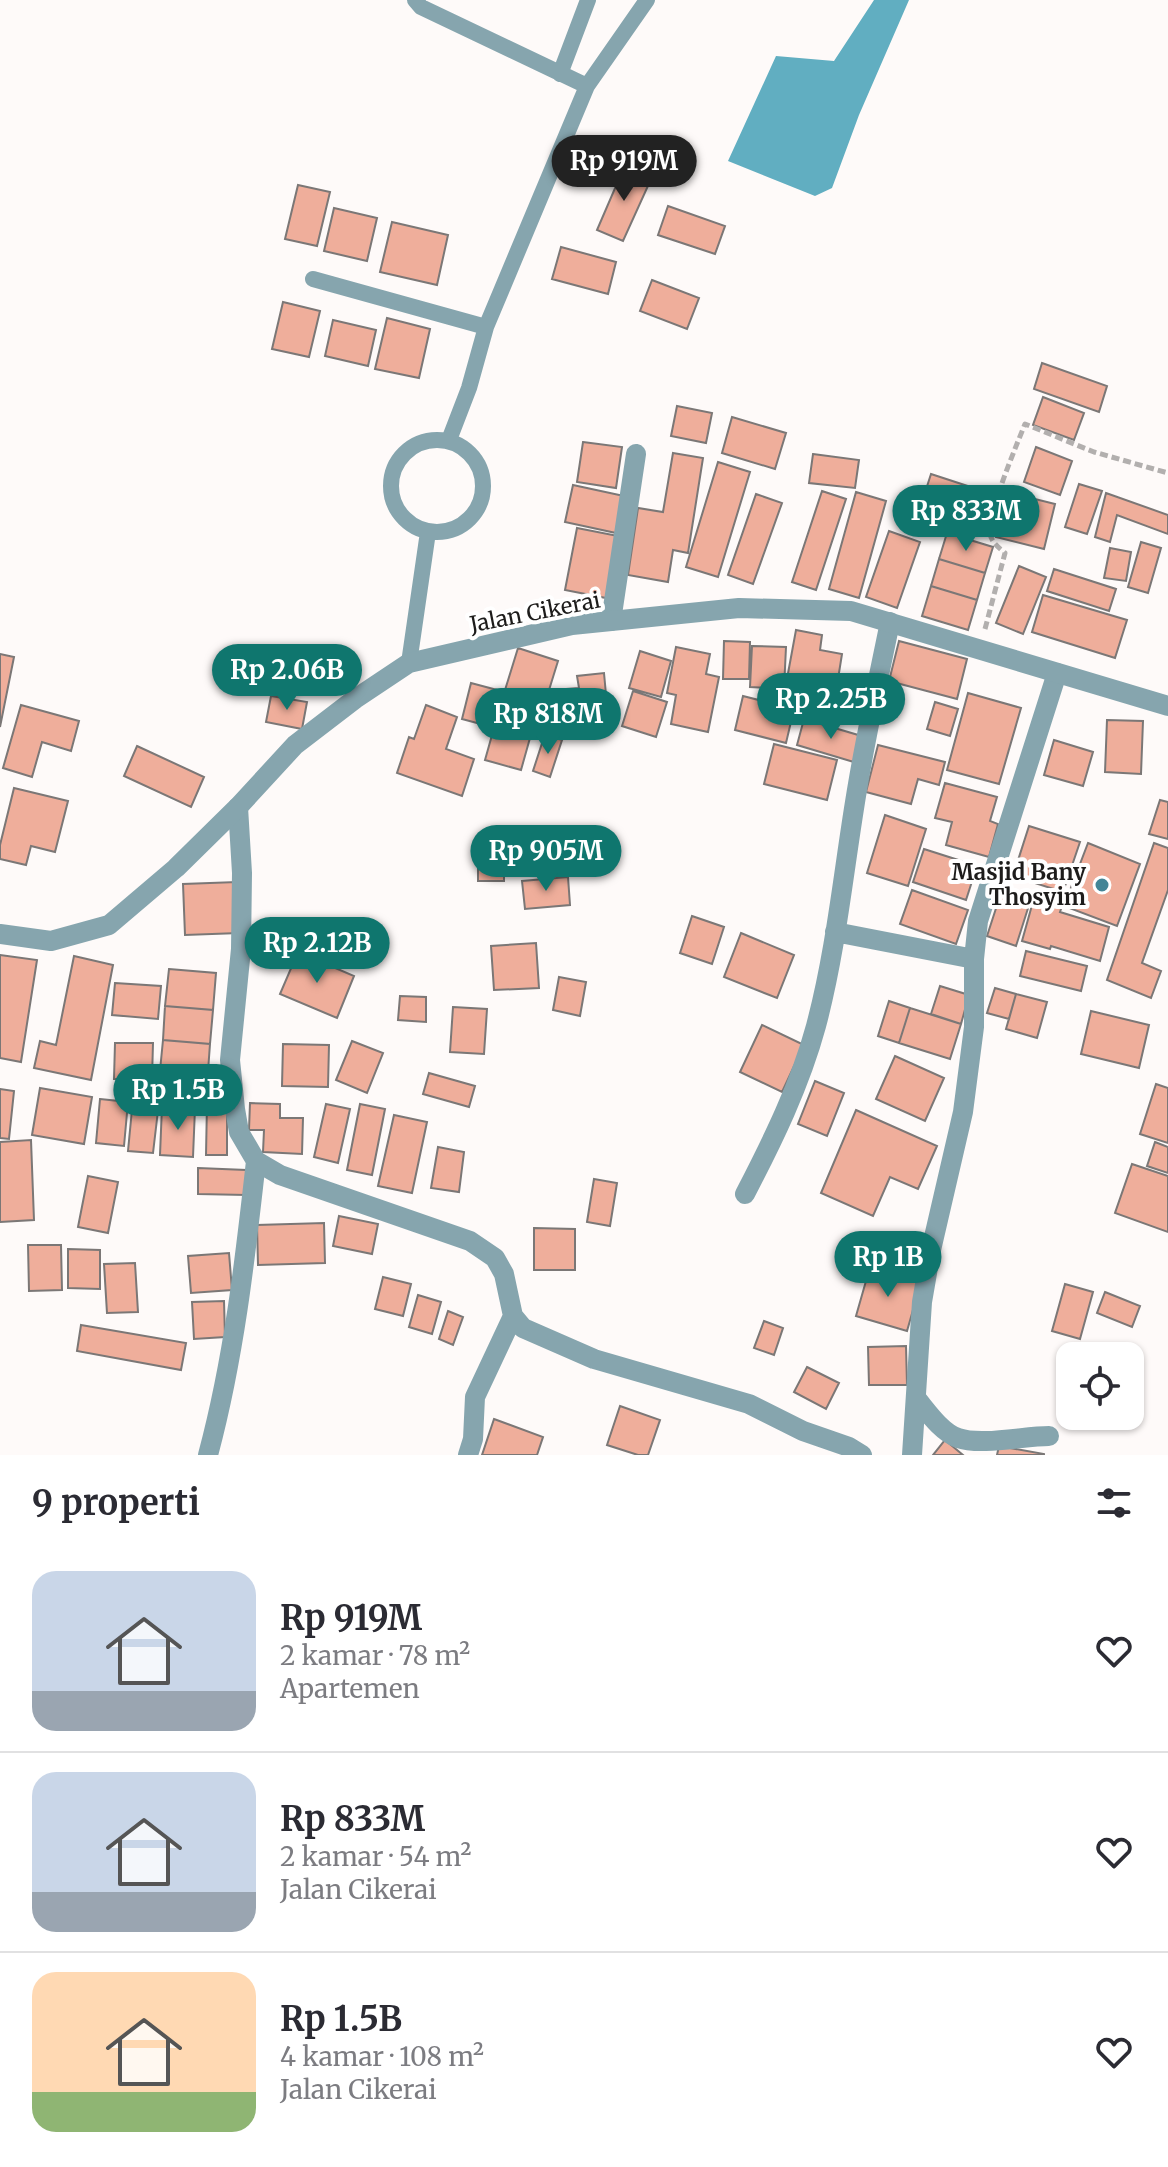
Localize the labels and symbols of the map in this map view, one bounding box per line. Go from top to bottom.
pin: Rp 919M [550,135,698,203]
pin: Rp 833M [892,485,1040,553]
street label: Jalan Cikerai [466,586,603,639]
pin: Rp 2.06B [204,644,370,712]
pin: Rp 2.25B [748,673,914,741]
pin: Rp 818M [474,688,622,756]
pin: Rp 905M [472,825,620,893]
place label: Masjid Bany Thosyim [951,858,1087,911]
marker: Masjid Bany Thosyim [1093,876,1111,894]
pin: Rp 2.12B [234,917,400,985]
pin: Rp 1.5B [104,1064,252,1132]
pin: Rp 1B [832,1231,944,1299]

